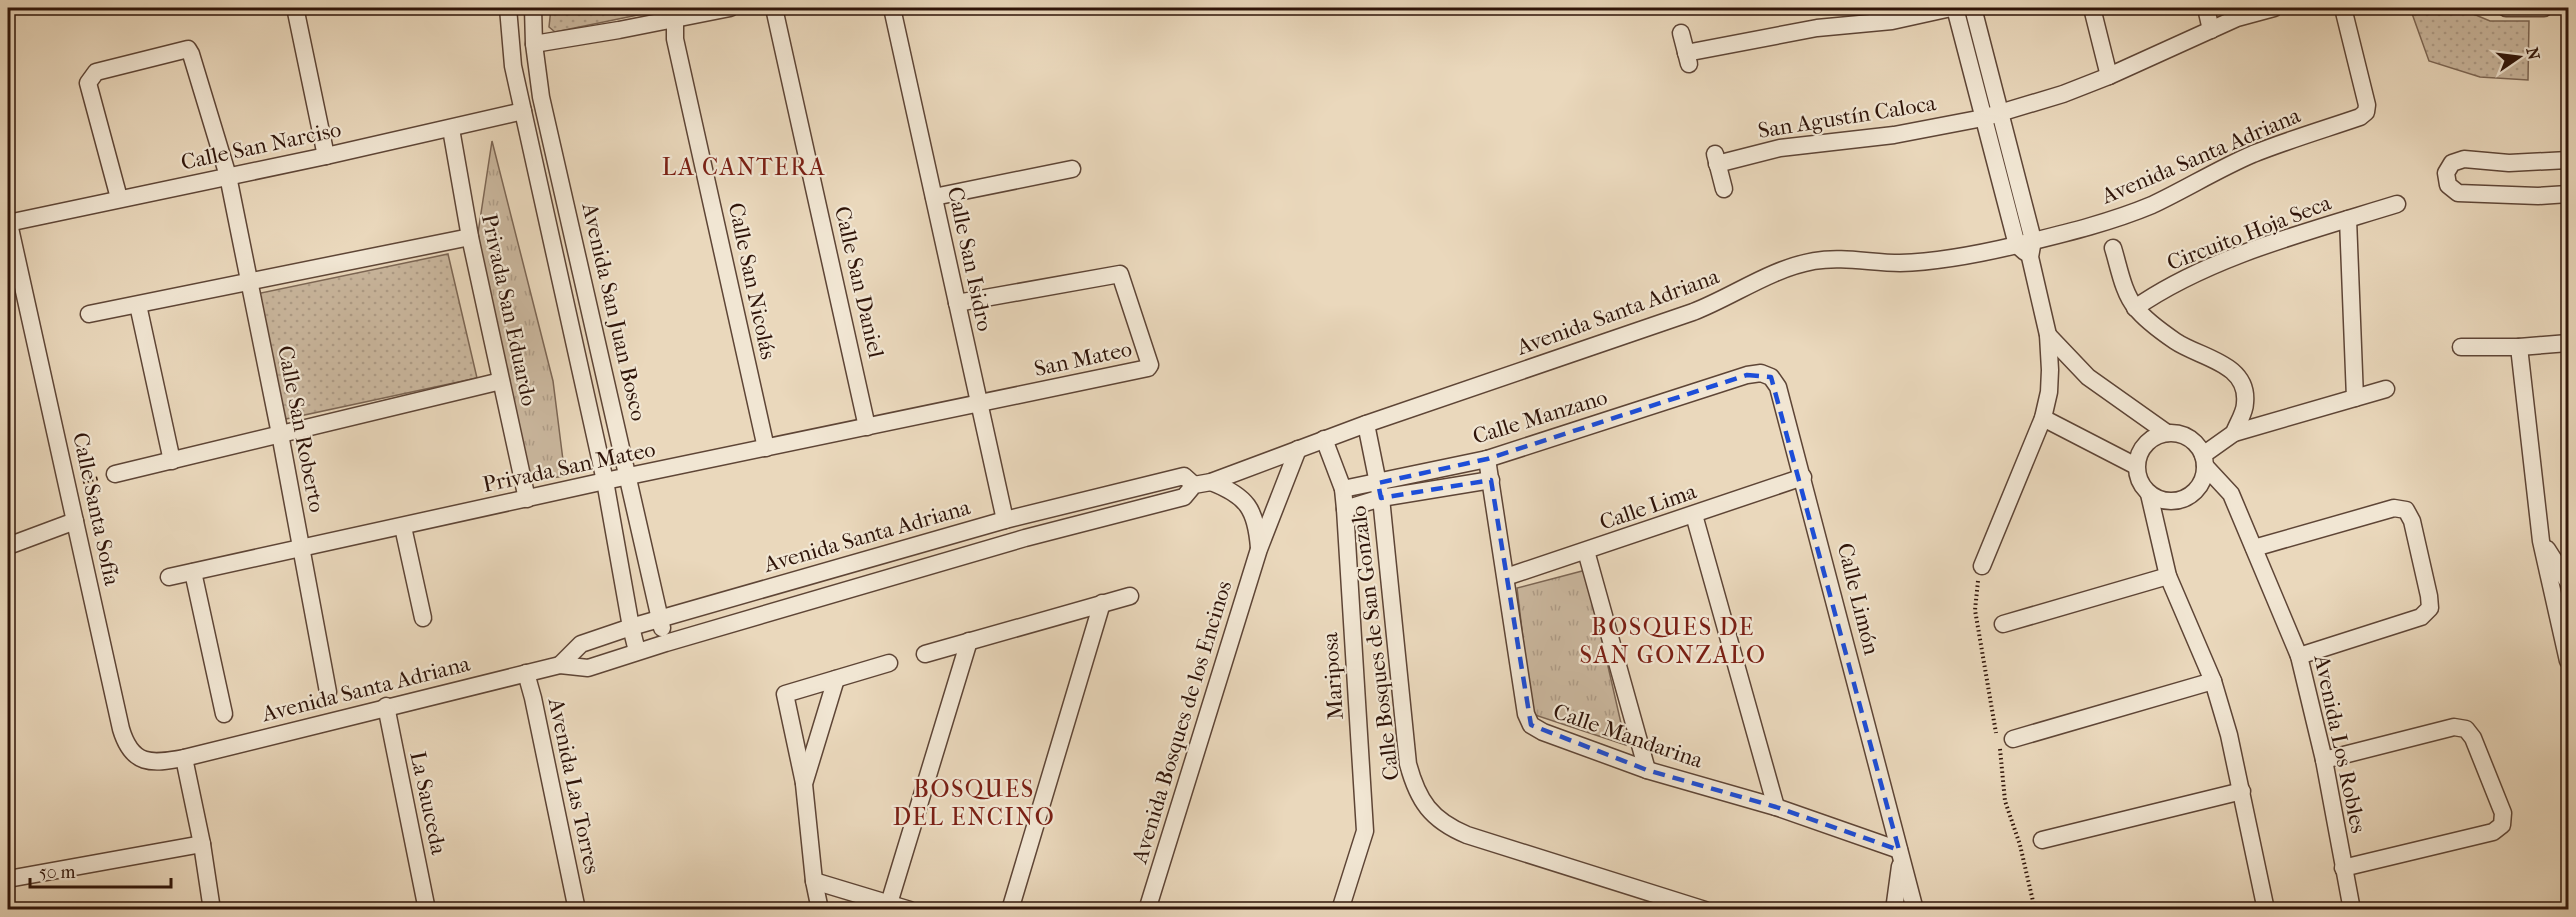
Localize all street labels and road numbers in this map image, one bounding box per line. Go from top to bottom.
street label: San Agustín Caloca [1756,90,1939,144]
street label: Avenida Santa Adriana [2097,102,2305,210]
street label: Calle San Narciso [179,116,343,176]
street label: Calle San Isidro [942,184,998,334]
street label: Circuito Hoja Seca [2163,189,2335,276]
street label: Avenida San Juan Bosco [576,200,652,423]
street label: Calle San Nicolás [723,200,781,362]
street label: Calle San Daniel [829,204,889,360]
street label: Privada San Eduardo [476,212,542,408]
street label: Avenida Santa Adriana [1512,263,1723,361]
street label: San Mateo [1032,336,1134,382]
street label: Calle San Roberto [272,343,330,515]
street label: Calle Manzano [1470,384,1610,450]
street label: Calle Santa Sofía [67,430,125,589]
street label: Privada San Mateo [480,436,658,498]
street label: Calle Lima [1596,478,1701,536]
street label: Avenida Santa Adriana [760,494,974,578]
street label: Calle Bosques de San Gonzalo [1345,504,1405,782]
street label: Calle Limón [1832,540,1884,658]
street label: Avenida Bosques de los Encinos [1126,578,1237,867]
street label: Mariposa [1317,631,1349,721]
street label: Avenida Santa Adriana [258,650,473,728]
street label: Avenida Los Robles [2308,651,2372,836]
street label: Avenida Las Torres [542,695,605,876]
street label: Calle Mandarina [1550,698,1707,774]
street label: La Sauceda [404,749,452,858]

